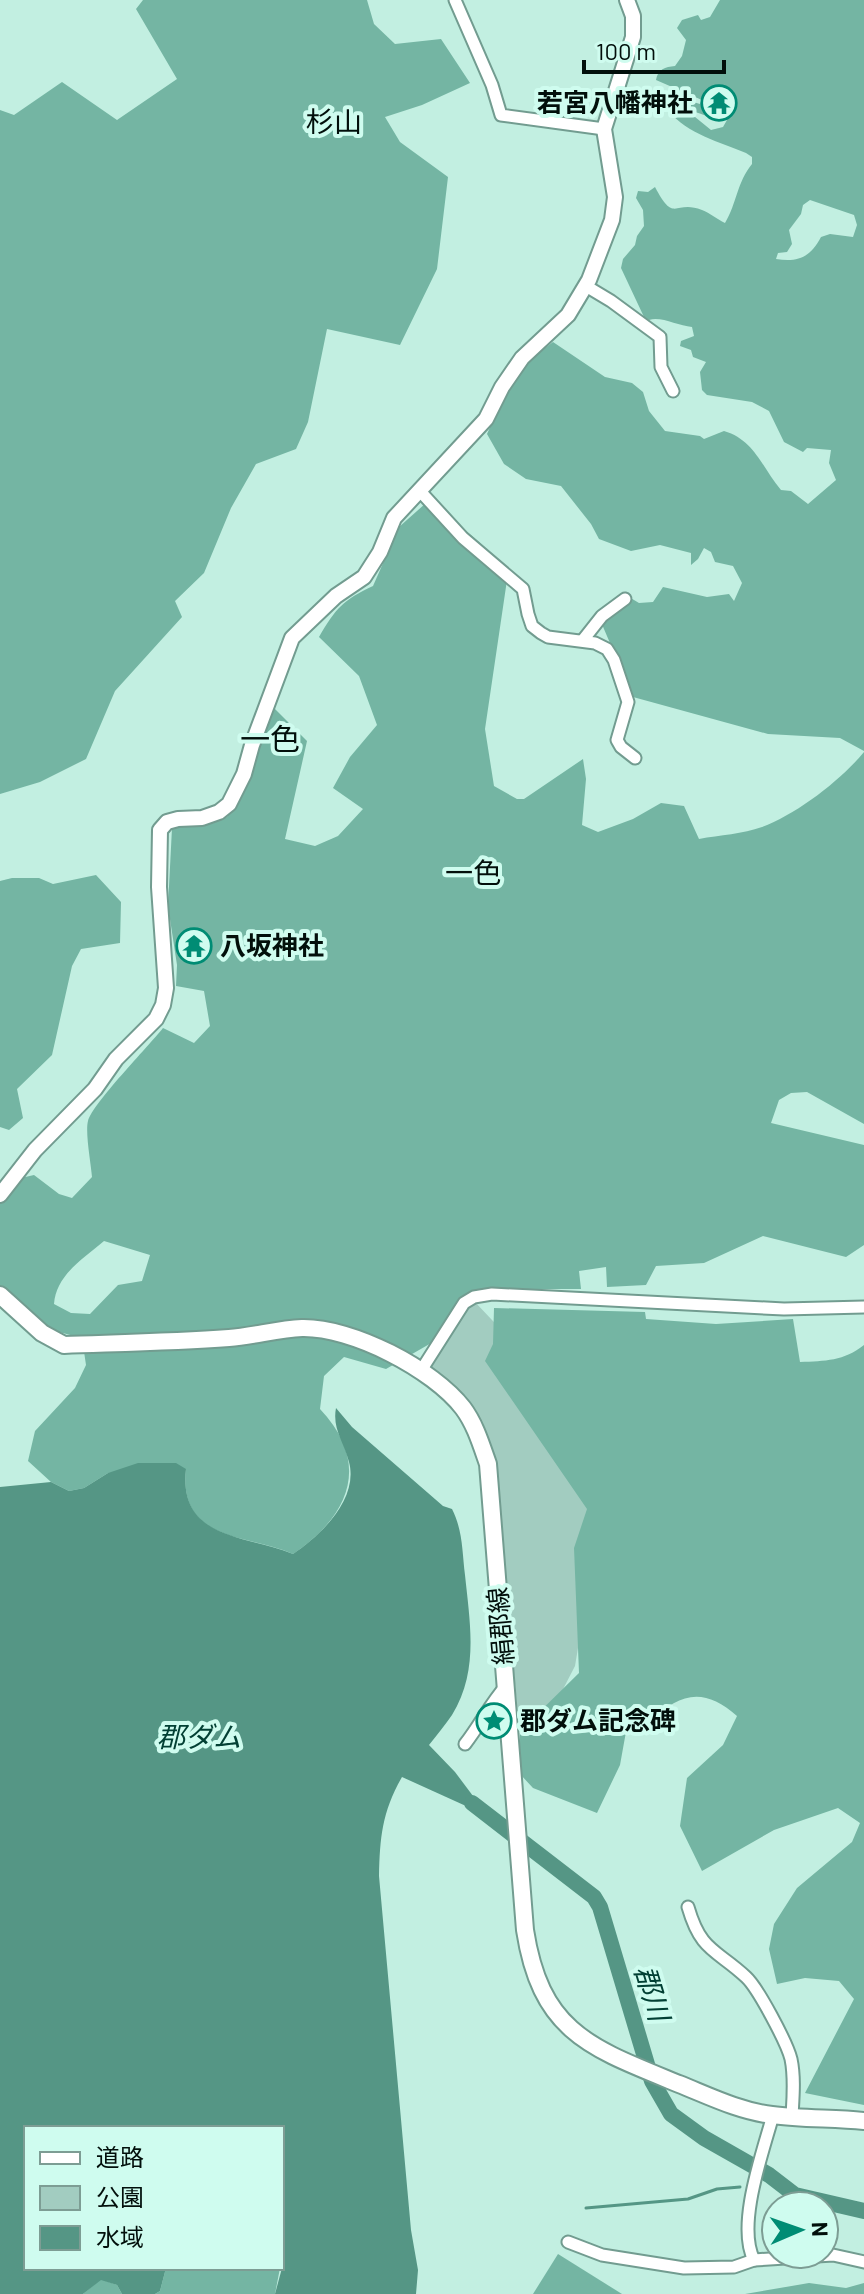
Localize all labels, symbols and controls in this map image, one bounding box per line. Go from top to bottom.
scale bar [584,24,724,74]
text: 100 m [596,36,656,65]
temple icon: 若宮八幡神社 [700,84,738,122]
place label: 若宮八幡神社 [537,86,693,117]
district label: 杉山 [306,104,362,138]
district label: 一色 [240,720,300,756]
district label: 一色 [445,855,501,889]
temple icon: 八坂神社 [175,927,213,965]
place label: 八坂神社 [220,929,324,960]
street label: 絹郡線 [481,1586,518,1666]
place icon: 郡ダム記念碑 [475,1702,513,1740]
place label: 郡ダム記念碑 [520,1704,676,1735]
water label: 郡ダム [157,1719,241,1753]
water label: 郡川 [629,1961,678,2027]
legend [24,2126,284,2270]
text: 道路 [96,2142,144,2171]
text: 公園 [96,2182,144,2211]
north arrow [760,2190,840,2270]
text: N [808,2221,834,2237]
text: 水域 [96,2222,144,2251]

